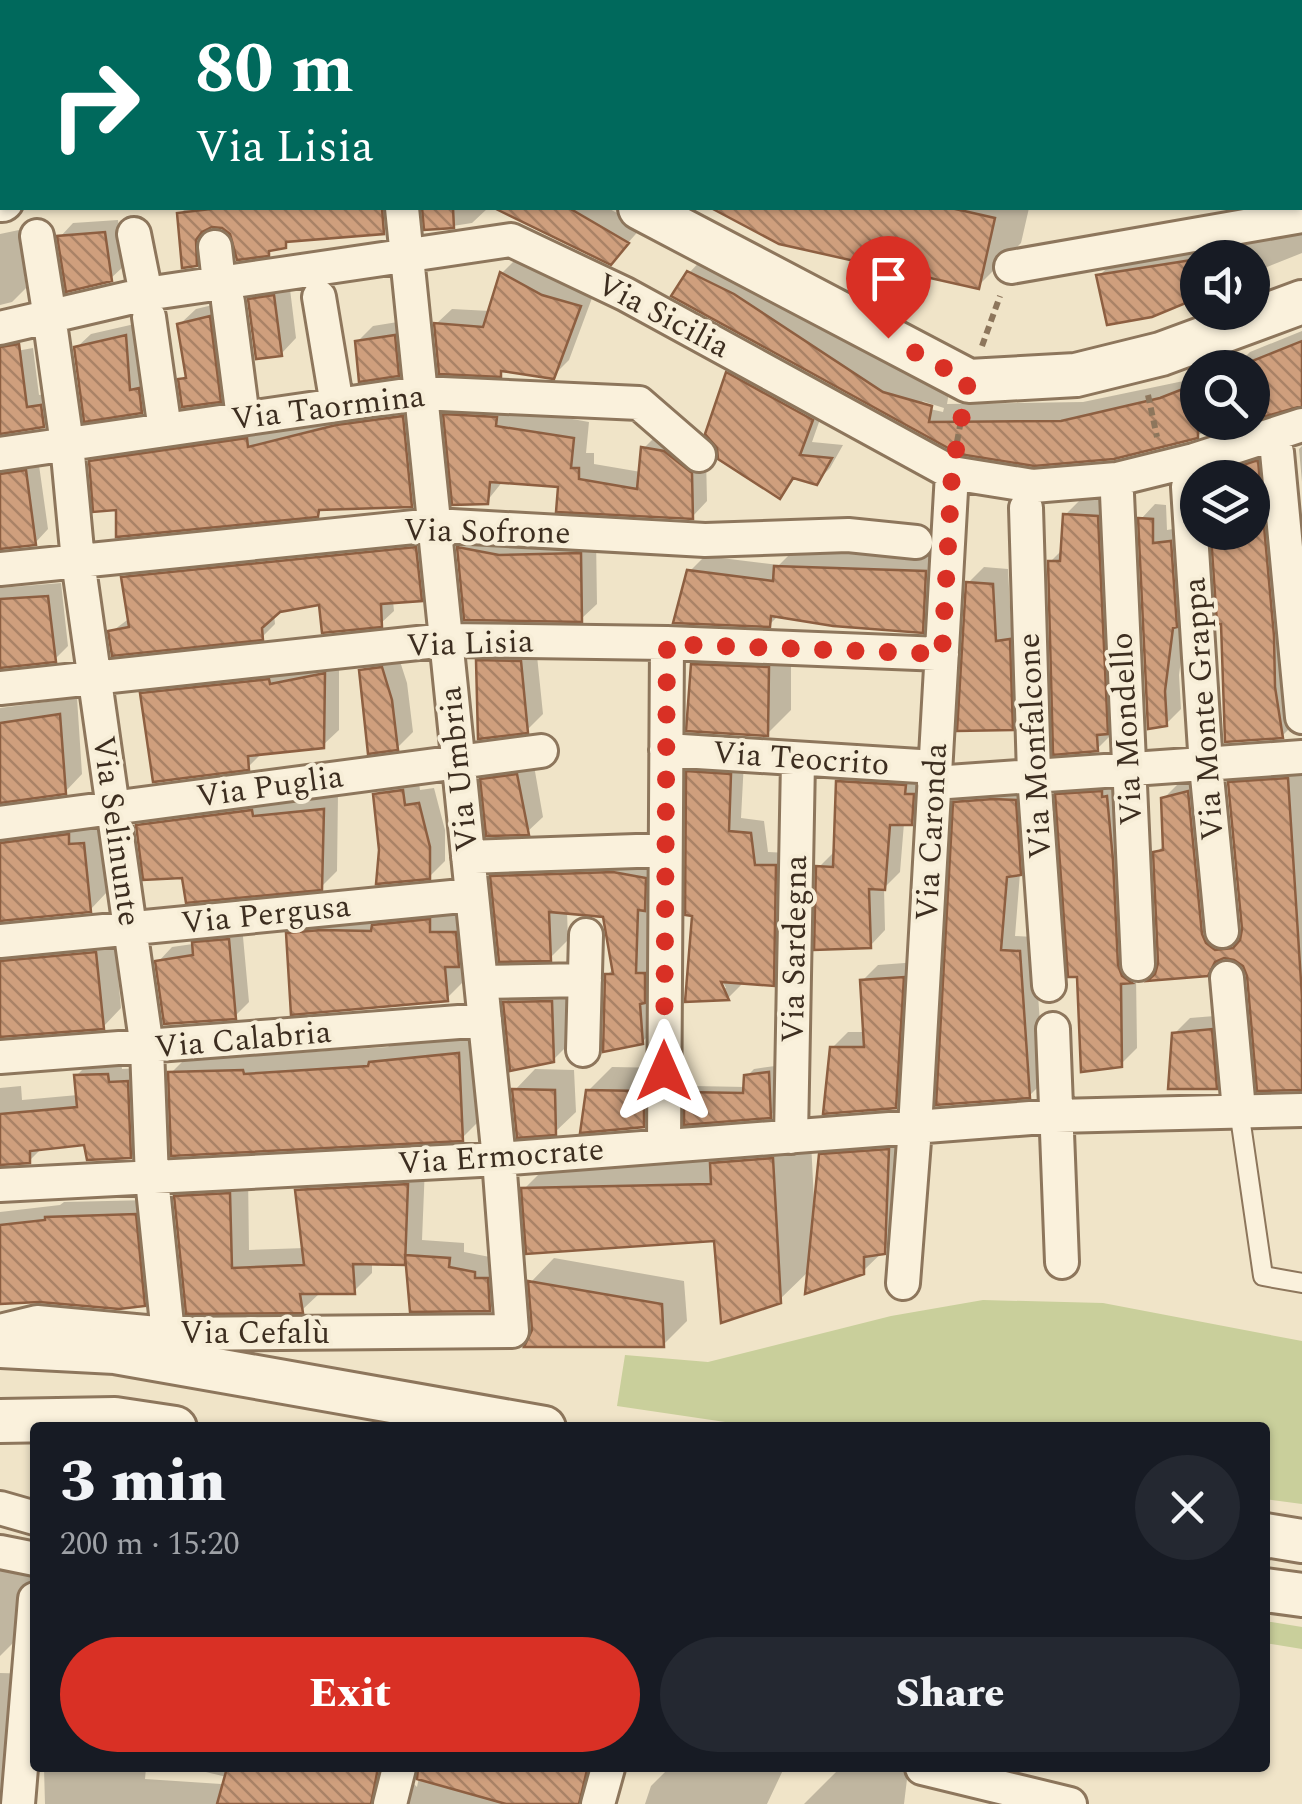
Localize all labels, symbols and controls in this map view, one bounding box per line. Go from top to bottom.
text: 80 m [195,17,354,123]
icon: right [30,40,160,170]
text: Via Lisia [195,113,374,182]
pin [846,236,931,339]
map controls [1180,240,1270,550]
button: sound [1180,240,1270,330]
icon: arrive [861,251,916,306]
street label: Via Sicilia [588,260,739,372]
button: search [1180,350,1270,440]
street label: Via Taormina [228,372,428,444]
button: layers [1180,460,1270,550]
street label: Via Sofrone [403,506,571,558]
street label: Via Monte Grappa [1170,575,1238,842]
street label: Via Lisia [406,617,535,671]
street label: Via Mondello [1097,631,1157,827]
street label: Via Monfalcone [1005,632,1065,860]
street label: Via Umbria [426,684,492,854]
street label: Via Teocrito [711,728,891,790]
street label: Via Selinunte [78,733,154,929]
street label: Via Caronda [903,741,961,922]
street label: Via Puglia [193,752,347,822]
street label: Via Sardegna [769,854,821,1043]
street label: Via Pergusa [179,882,354,948]
street label: Via Calabria [153,1008,334,1072]
position arrow [612,1019,716,1123]
street label: Via Ermocrate [396,1125,606,1189]
street label: Via Cefalù [180,1309,330,1358]
text: 3 min [60,1436,226,1528]
button: close [1135,1455,1240,1560]
text: 200 m · 15:20 [60,1520,240,1569]
button: Exit [60,1637,640,1752]
button: Share [660,1637,1240,1752]

